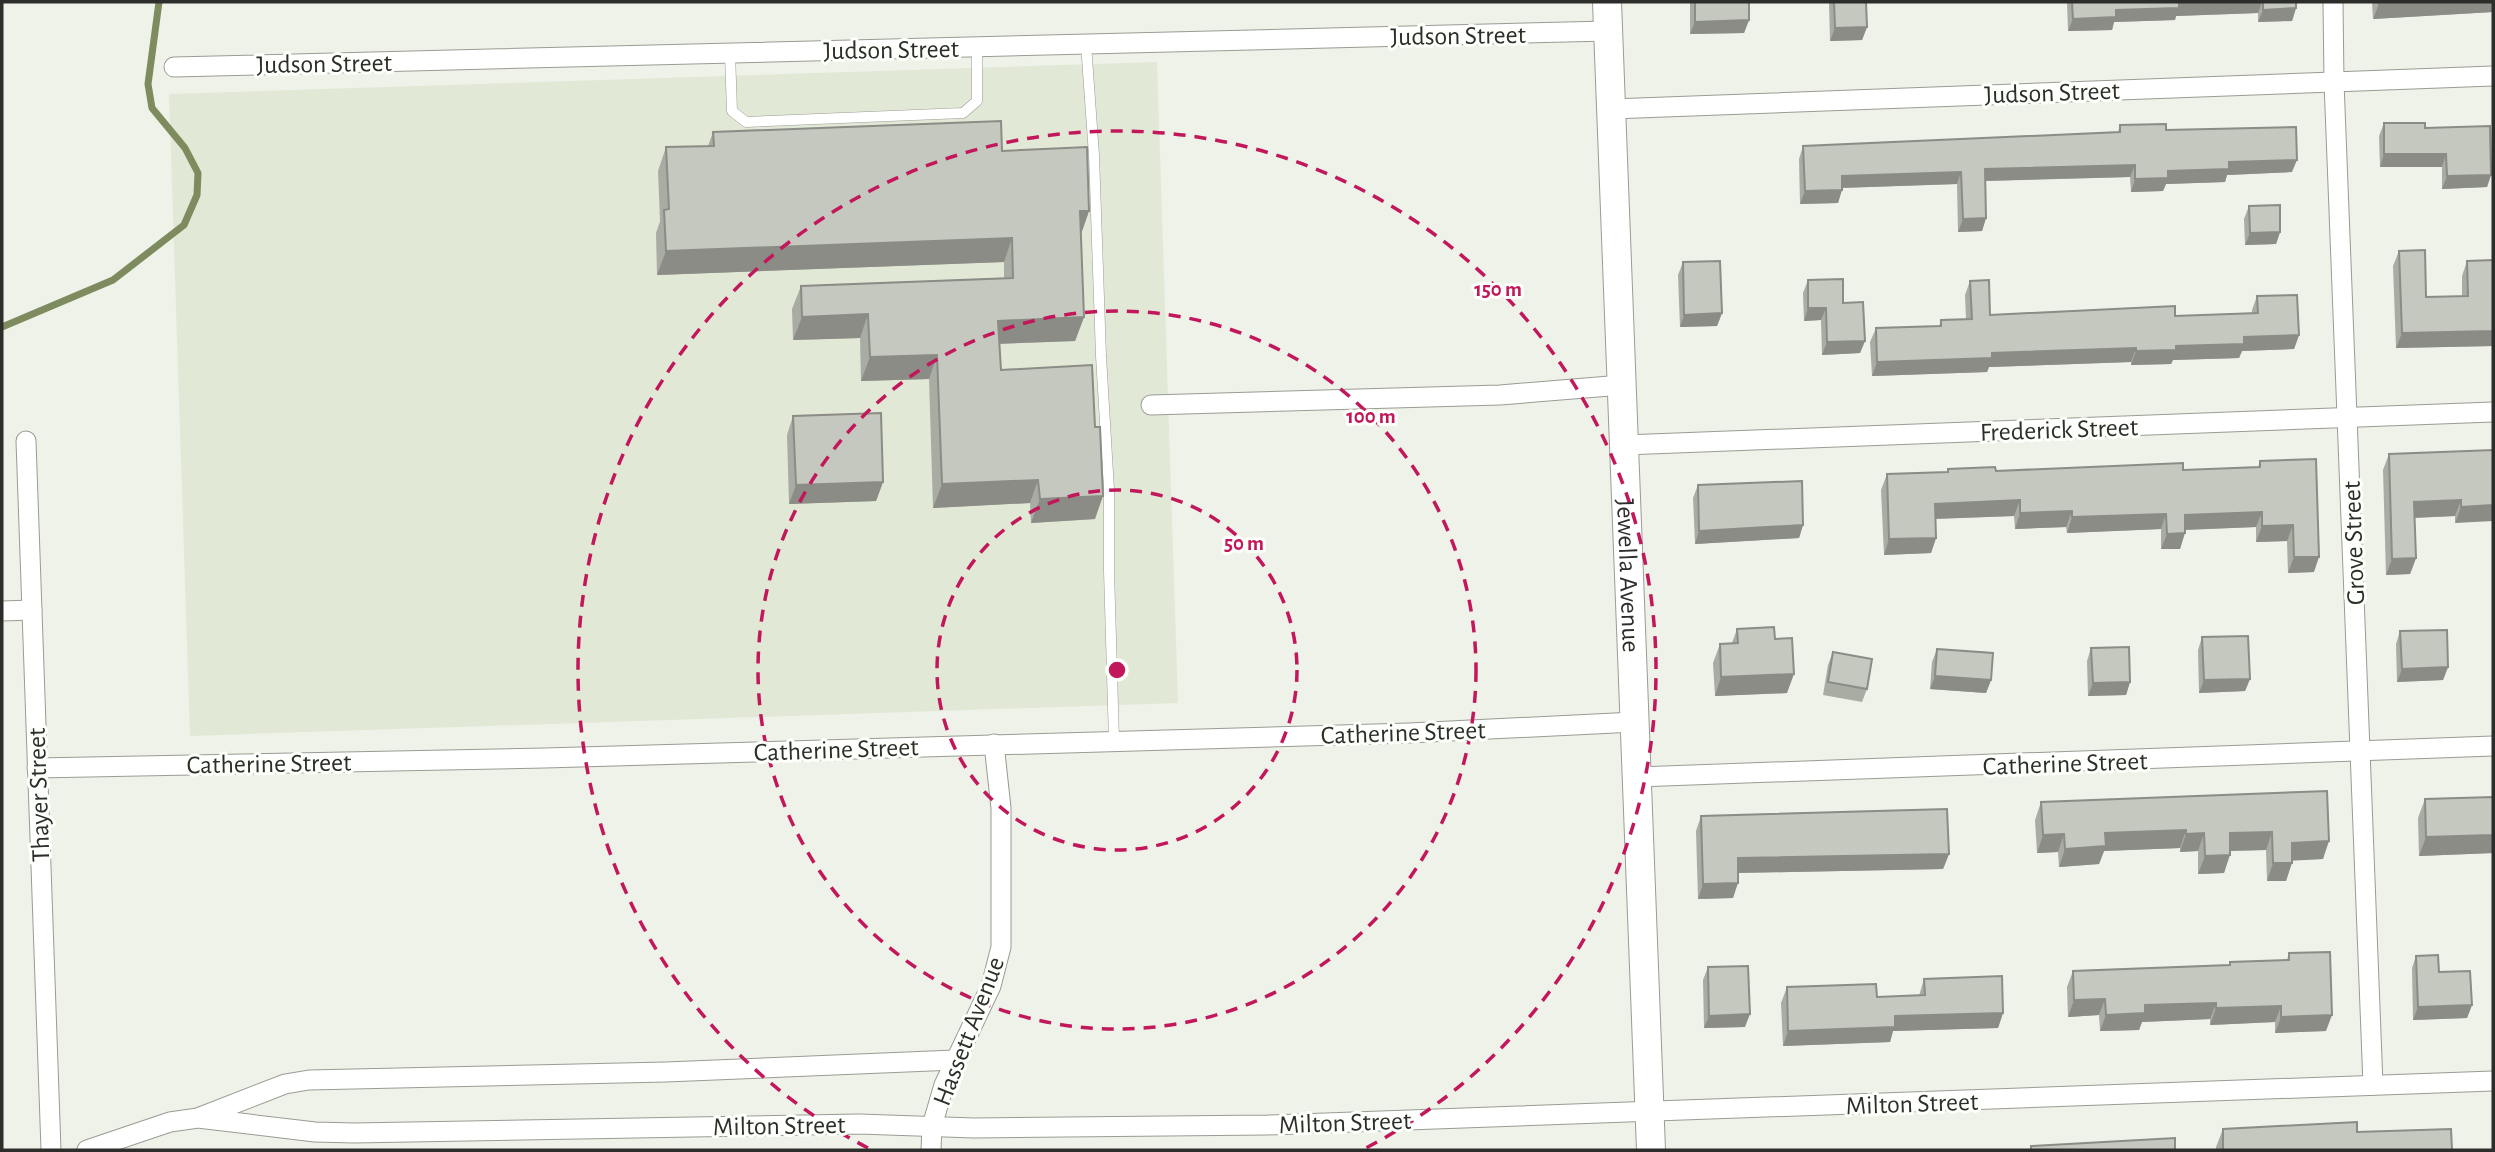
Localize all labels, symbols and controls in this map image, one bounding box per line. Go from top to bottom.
street label: Judson Street [1390,22,1526,50]
street label: Judson Street [823,36,959,64]
street label: Judson Street [256,50,392,78]
street label: Judson Street [1984,78,2120,108]
text: 150 m [1474,279,1522,300]
text: 100 m [1346,406,1396,427]
street label: Frederick Street [1980,414,2139,446]
street label: Grove Street [2339,481,2369,605]
street label: Jewella Avenue [1612,498,1644,653]
text: 50 m [1224,533,1264,554]
centre of rings [1105,658,1129,682]
street label: Catherine Street [1320,717,1486,749]
street label: Thayer Street [24,727,54,863]
street label: Catherine Street [753,734,919,766]
street label: Catherine Street [1982,748,2148,780]
street label: Catherine Street [186,750,352,778]
street label: Hassett Avenue [929,953,1009,1109]
street label: Milton Street [1845,1089,1979,1119]
street label: Milton Street [1278,1108,1412,1138]
street label: Milton Street [713,1112,846,1140]

